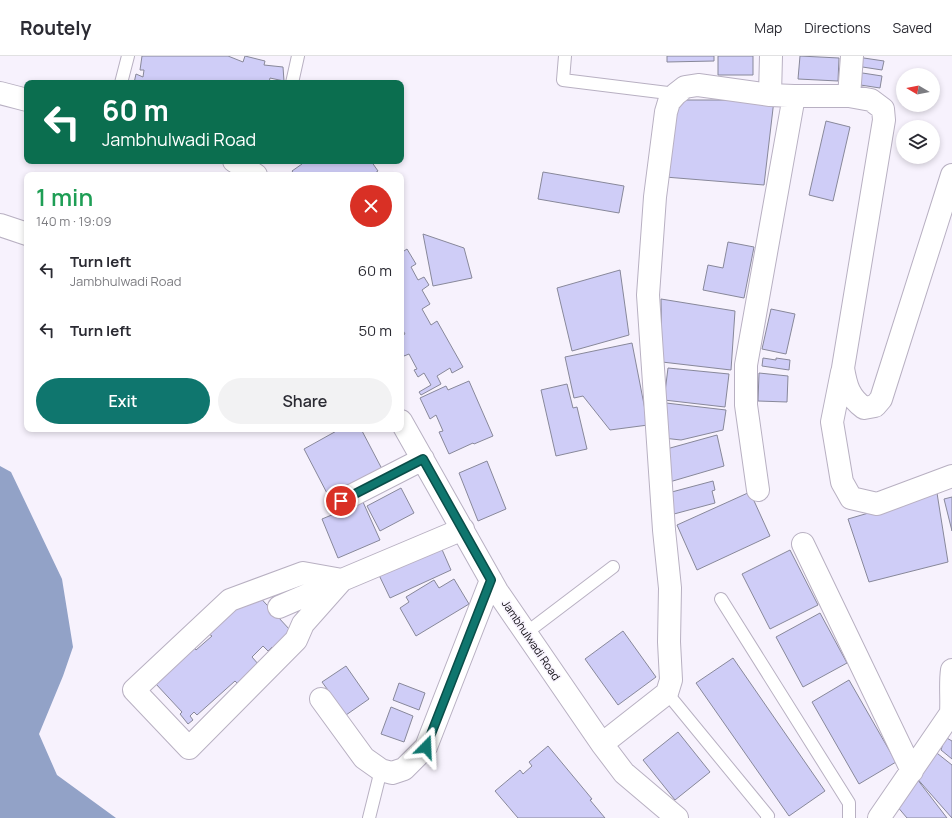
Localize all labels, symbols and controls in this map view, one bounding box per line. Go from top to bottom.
text: Routely [20,15,91,41]
text: Map [754,18,782,37]
text: Directions [804,18,871,37]
text: Saved [893,18,932,37]
north arrow [896,68,940,112]
map controls [896,68,940,164]
text: 60 m [102,91,169,129]
icon: left [36,96,88,148]
button: layers [896,120,940,164]
text: Jambhulwadi Road [102,127,256,151]
text: 1 min [36,180,93,213]
button: close [350,185,392,227]
text: 140 m · 19:09 [36,212,111,230]
text: Turn left [70,251,132,272]
icon: left [36,259,58,281]
text: 60 m [358,260,392,281]
text: Jambhulwadi Road [70,272,181,290]
icon: left [36,319,58,341]
text: Turn left [70,320,132,341]
text: 50 m [358,320,392,341]
button: Exit [36,378,210,424]
button: Share [218,378,392,424]
pin [324,484,358,518]
icon: arrive [330,490,352,512]
street label: Jambhulwadi Road [499,596,564,683]
position arrow [405,726,447,768]

